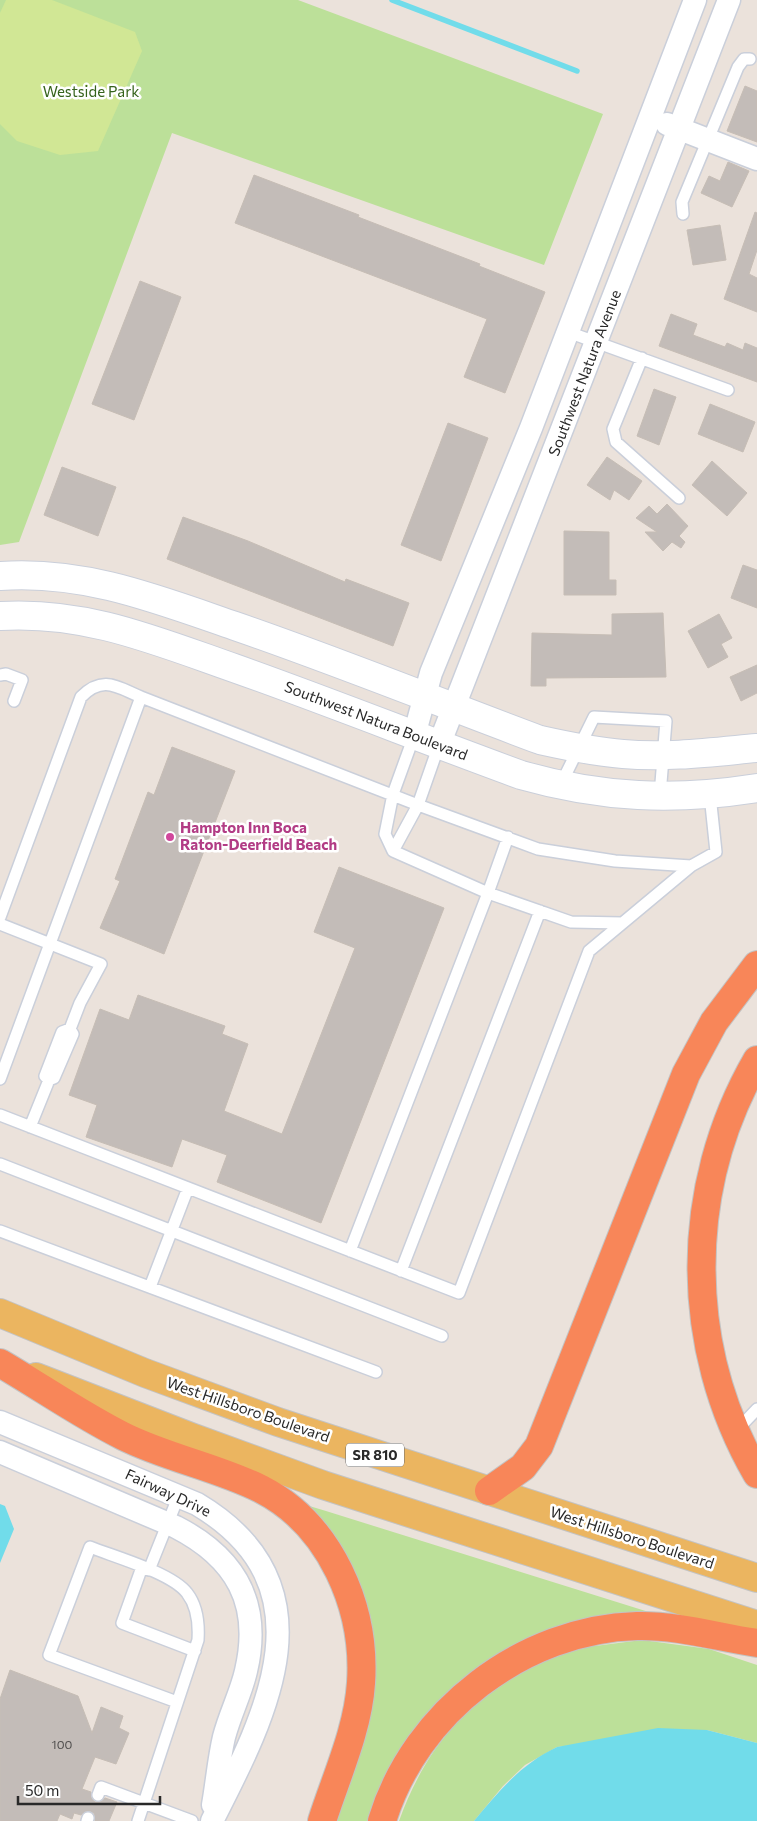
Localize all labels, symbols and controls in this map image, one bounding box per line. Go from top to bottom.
park label: Westside Park [43,82,139,100]
street label: Southwest Natura Avenue [544,287,624,458]
street label: Southwest Natura Boulevard [282,677,470,763]
place label: Hampton Inn Boca Raton-Deerfield Beach [180,818,337,853]
marker: Hampton Inn Boca Raton-Deerfield Beach [164,831,176,843]
street label: West Hillsboro Boulevard [164,1373,332,1445]
road number: SR 810 [346,1444,404,1466]
street label: Fairway Drive [123,1464,214,1520]
street label: West Hillsboro Boulevard [548,1502,717,1572]
house number: 100 [52,1737,73,1751]
scale bar [18,1774,160,1806]
text: 50 m [25,1781,59,1799]

